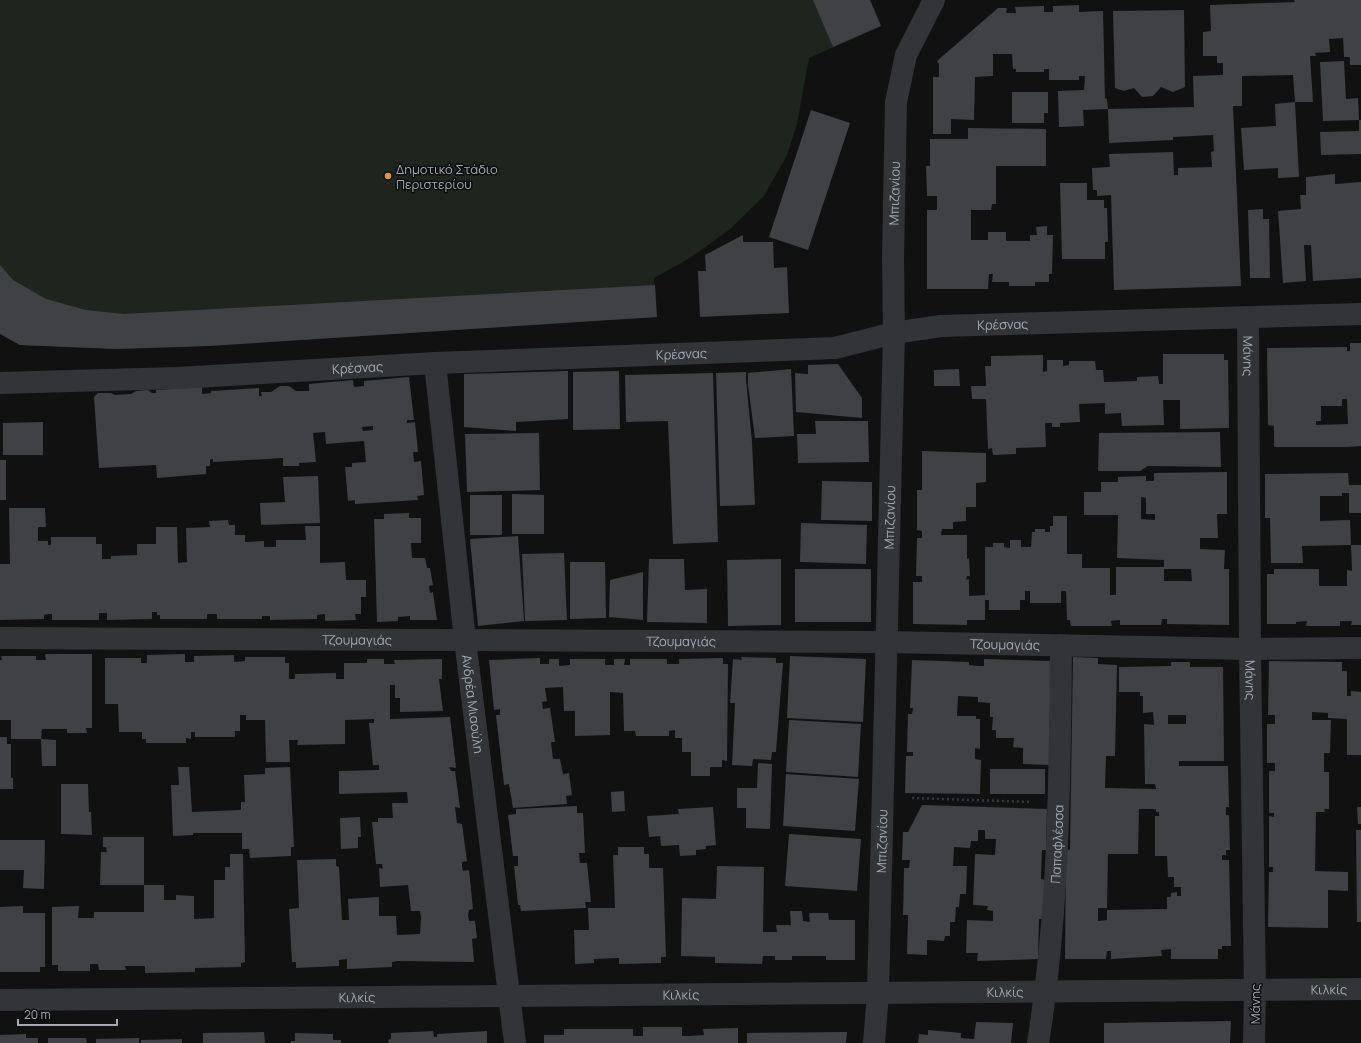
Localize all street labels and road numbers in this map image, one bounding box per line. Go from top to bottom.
street label: Μπιζανίου [885,161,904,226]
street label: Κρέσνας [977,315,1029,334]
street label: Μάνης [1239,336,1257,376]
street label: Κρέσνας [655,344,707,364]
street label: Κρέσνας [332,357,384,378]
street label: Μπιζανίου [880,485,899,550]
street label: Τζουμαγιάς [322,630,392,649]
street label: Τζουμαγιάς [646,632,716,650]
street label: Τζουμαγιάς [970,635,1040,654]
street label: Ανδρέα Μιαούλη [458,653,488,754]
street label: Μάνης [1241,660,1260,700]
street label: Παπαφλέσσα [1046,804,1068,884]
street label: Μπιζανίου [872,809,891,873]
street label: Κιλκίς [1311,980,1347,998]
street label: Κιλκίς [987,983,1023,1001]
street label: Μάνης [1246,984,1264,1024]
street label: Κιλκίς [663,985,699,1004]
street label: Κιλκίς [339,988,375,1006]

